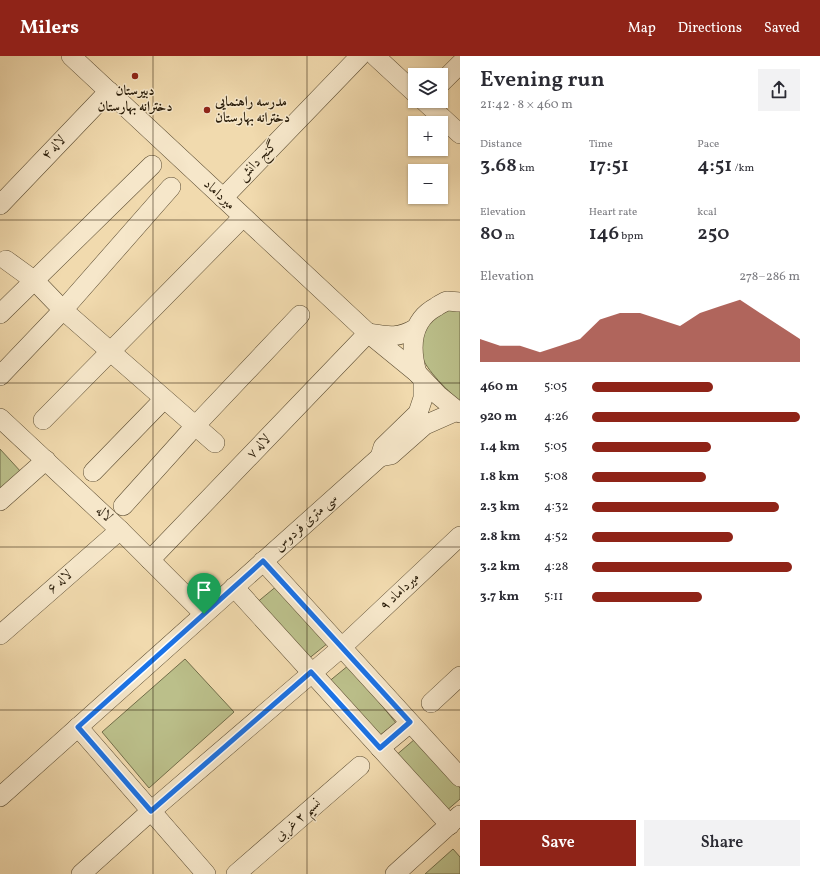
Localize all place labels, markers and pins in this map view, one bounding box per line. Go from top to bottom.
marker: دبیرستان دخترانه بهارستان [130,71,140,81]
place label: دبیرستان دخترانه بهارستان [97,82,173,117]
place label: مدرسه راهنمایی دخترانه بهارستان [214,93,290,128]
marker: مدرسه راهنمایی دخترانه بهارستان [202,105,212,115]
pin [187,573,221,614]

